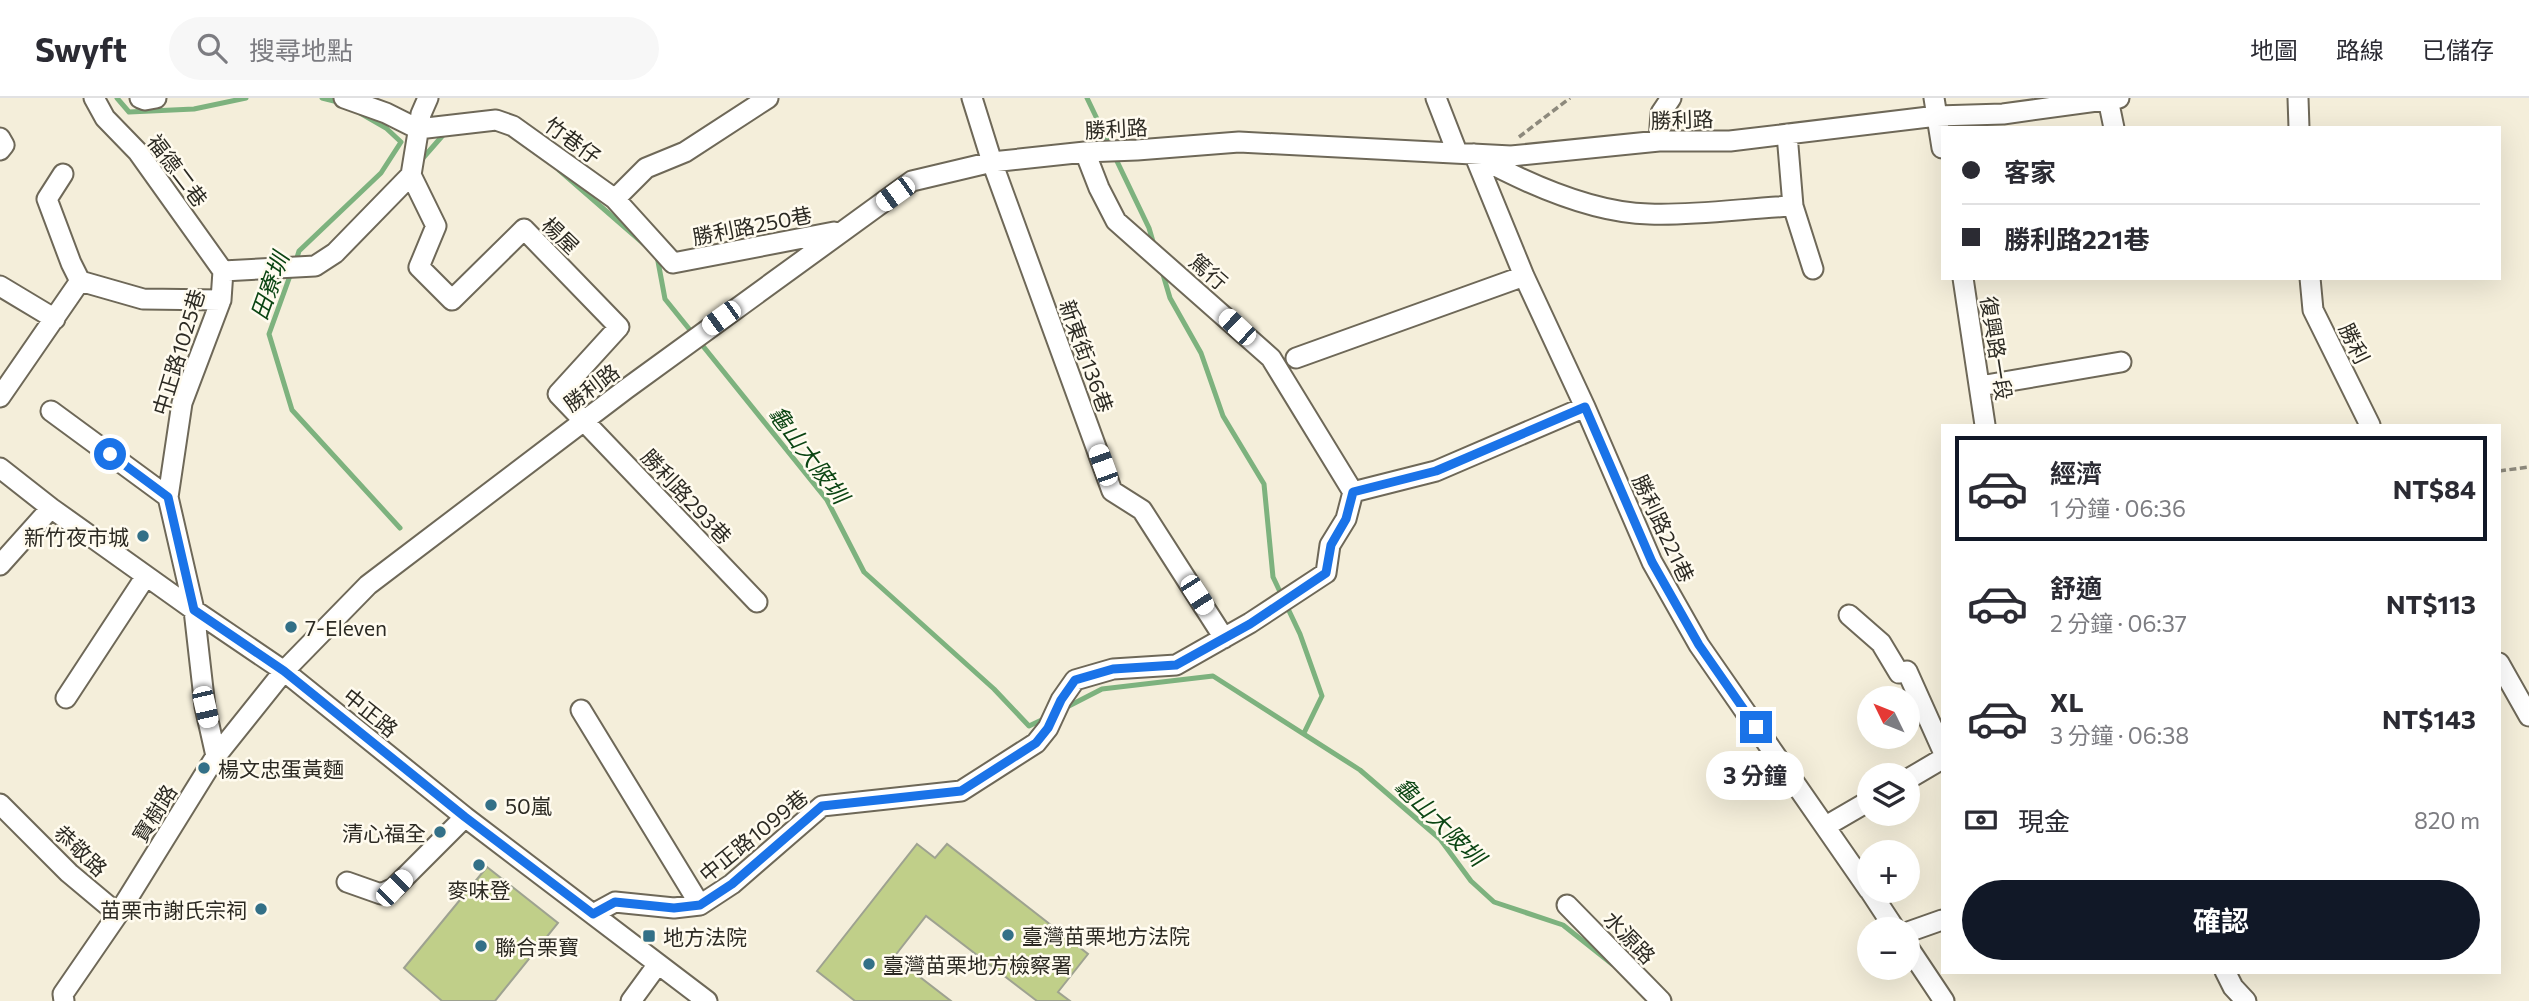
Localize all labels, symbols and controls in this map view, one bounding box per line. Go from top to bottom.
search box [169,17,659,80]
text: Swyft [35,28,127,69]
icon: search [193,29,231,67]
text: 搜尋地點 [249,34,353,65]
text: 地圖 [2250,35,2298,64]
text: 路線 [2336,35,2384,64]
text: 已儲存 [2422,35,2494,64]
street label: 勝利路 [1650,105,1714,133]
street label: 竹巷仔 [540,111,606,169]
street label: 勝利路 [1084,114,1148,142]
street label: 福德二巷 [143,129,213,211]
text: 客家 [2004,156,2056,187]
car [872,173,919,215]
street label: 勝利路250巷 [690,201,814,249]
street label: 楊屋 [537,211,585,259]
text: 勝利路221巷 [2004,223,2149,254]
water label: 田寮圳 [244,246,295,323]
street label: 篤行 [1185,248,1233,294]
street label: 中正路1025巷 [147,286,209,418]
street label: 復興路一段 [1976,294,2018,402]
street label: 新東街136巷 [1055,296,1119,416]
car [698,297,745,339]
car [1215,305,1260,349]
street label: 勝利 [2335,319,2375,367]
street label: 勝利路 [558,358,624,416]
water label: 龜山大陂圳 [763,400,857,511]
route start [94,438,126,470]
car [1086,442,1121,488]
street label: 勝利路293巷 [637,443,737,549]
icon: car [1966,457,2029,520]
text: 經濟 [2050,457,2102,488]
street label: 勝利路221巷 [1628,470,1700,586]
text: NT$84 [2393,473,2476,504]
text: 1 分鐘 · 06:36 [2050,494,2186,522]
place label: 新竹夜市城 [24,524,129,549]
marker: 新竹夜市城 [135,528,151,544]
car [1177,572,1218,618]
icon: car [1966,572,2029,635]
text: 舒適 [2050,572,2102,603]
text: NT$113 [2386,588,2476,619]
text: 2 分鐘 · 06:37 [2050,609,2187,637]
place label: 7-Eleven [305,615,387,640]
marker: 7-Eleven [283,619,299,635]
street label: 中正路 [339,682,403,742]
car [191,684,220,730]
north arrow [1857,686,1920,749]
map controls [1857,686,1920,980]
text: XL [2050,686,2084,717]
icon: car [1966,687,2029,750]
text: NT$143 [2382,703,2476,734]
route end [1740,711,1772,743]
text: 3 分鐘 · 06:38 [2050,721,2189,749]
callout: 3 分鐘 [1707,752,1805,800]
place label: 楊文忠蛋黃麵 [218,756,344,781]
marker: 楊文忠蛋黃麵 [196,760,212,776]
text: 3 分鐘 [1723,761,1787,789]
button: layers [1857,763,1920,826]
water label: 龜山大陂圳 [1389,771,1493,873]
street label: 寶樹路 [127,780,181,846]
street label: 中正路1099巷 [694,784,812,886]
place label: 50嵐 [505,793,552,818]
marker: 50嵐 [483,797,499,813]
icon: cash [1962,801,2000,839]
text: 現金 [2018,805,2070,836]
text: 820 m [2414,806,2480,834]
street label: 恭敬路 [49,819,113,881]
place label: 清心福全 [342,820,426,845]
marker: 清心福全 [432,824,448,840]
button: + [1857,840,1920,903]
marker: 麥味登 [471,857,487,873]
car [372,866,417,910]
place label: 麥味登 [448,877,511,902]
button: 確認 [1962,880,2480,960]
place label: 苗栗市謝氏宗祠 [100,897,247,922]
marker: 苗栗市謝氏宗祠 [253,901,269,917]
street label: 水源路 [1599,906,1661,968]
button: − [1857,917,1920,980]
place label: 臺灣苗栗地方法院 [1022,923,1190,948]
place label: 地方法院 [663,924,747,949]
marker: 臺灣苗栗地方法院 [1000,927,1016,943]
marker: 地方法院 [641,928,657,944]
place label: 聯合栗寶 [495,934,579,959]
marker: 聯合栗寶 [473,938,489,954]
place label: 臺灣苗栗地方檢察署 [883,952,1072,977]
marker: 臺灣苗栗地方檢察署 [861,956,877,972]

